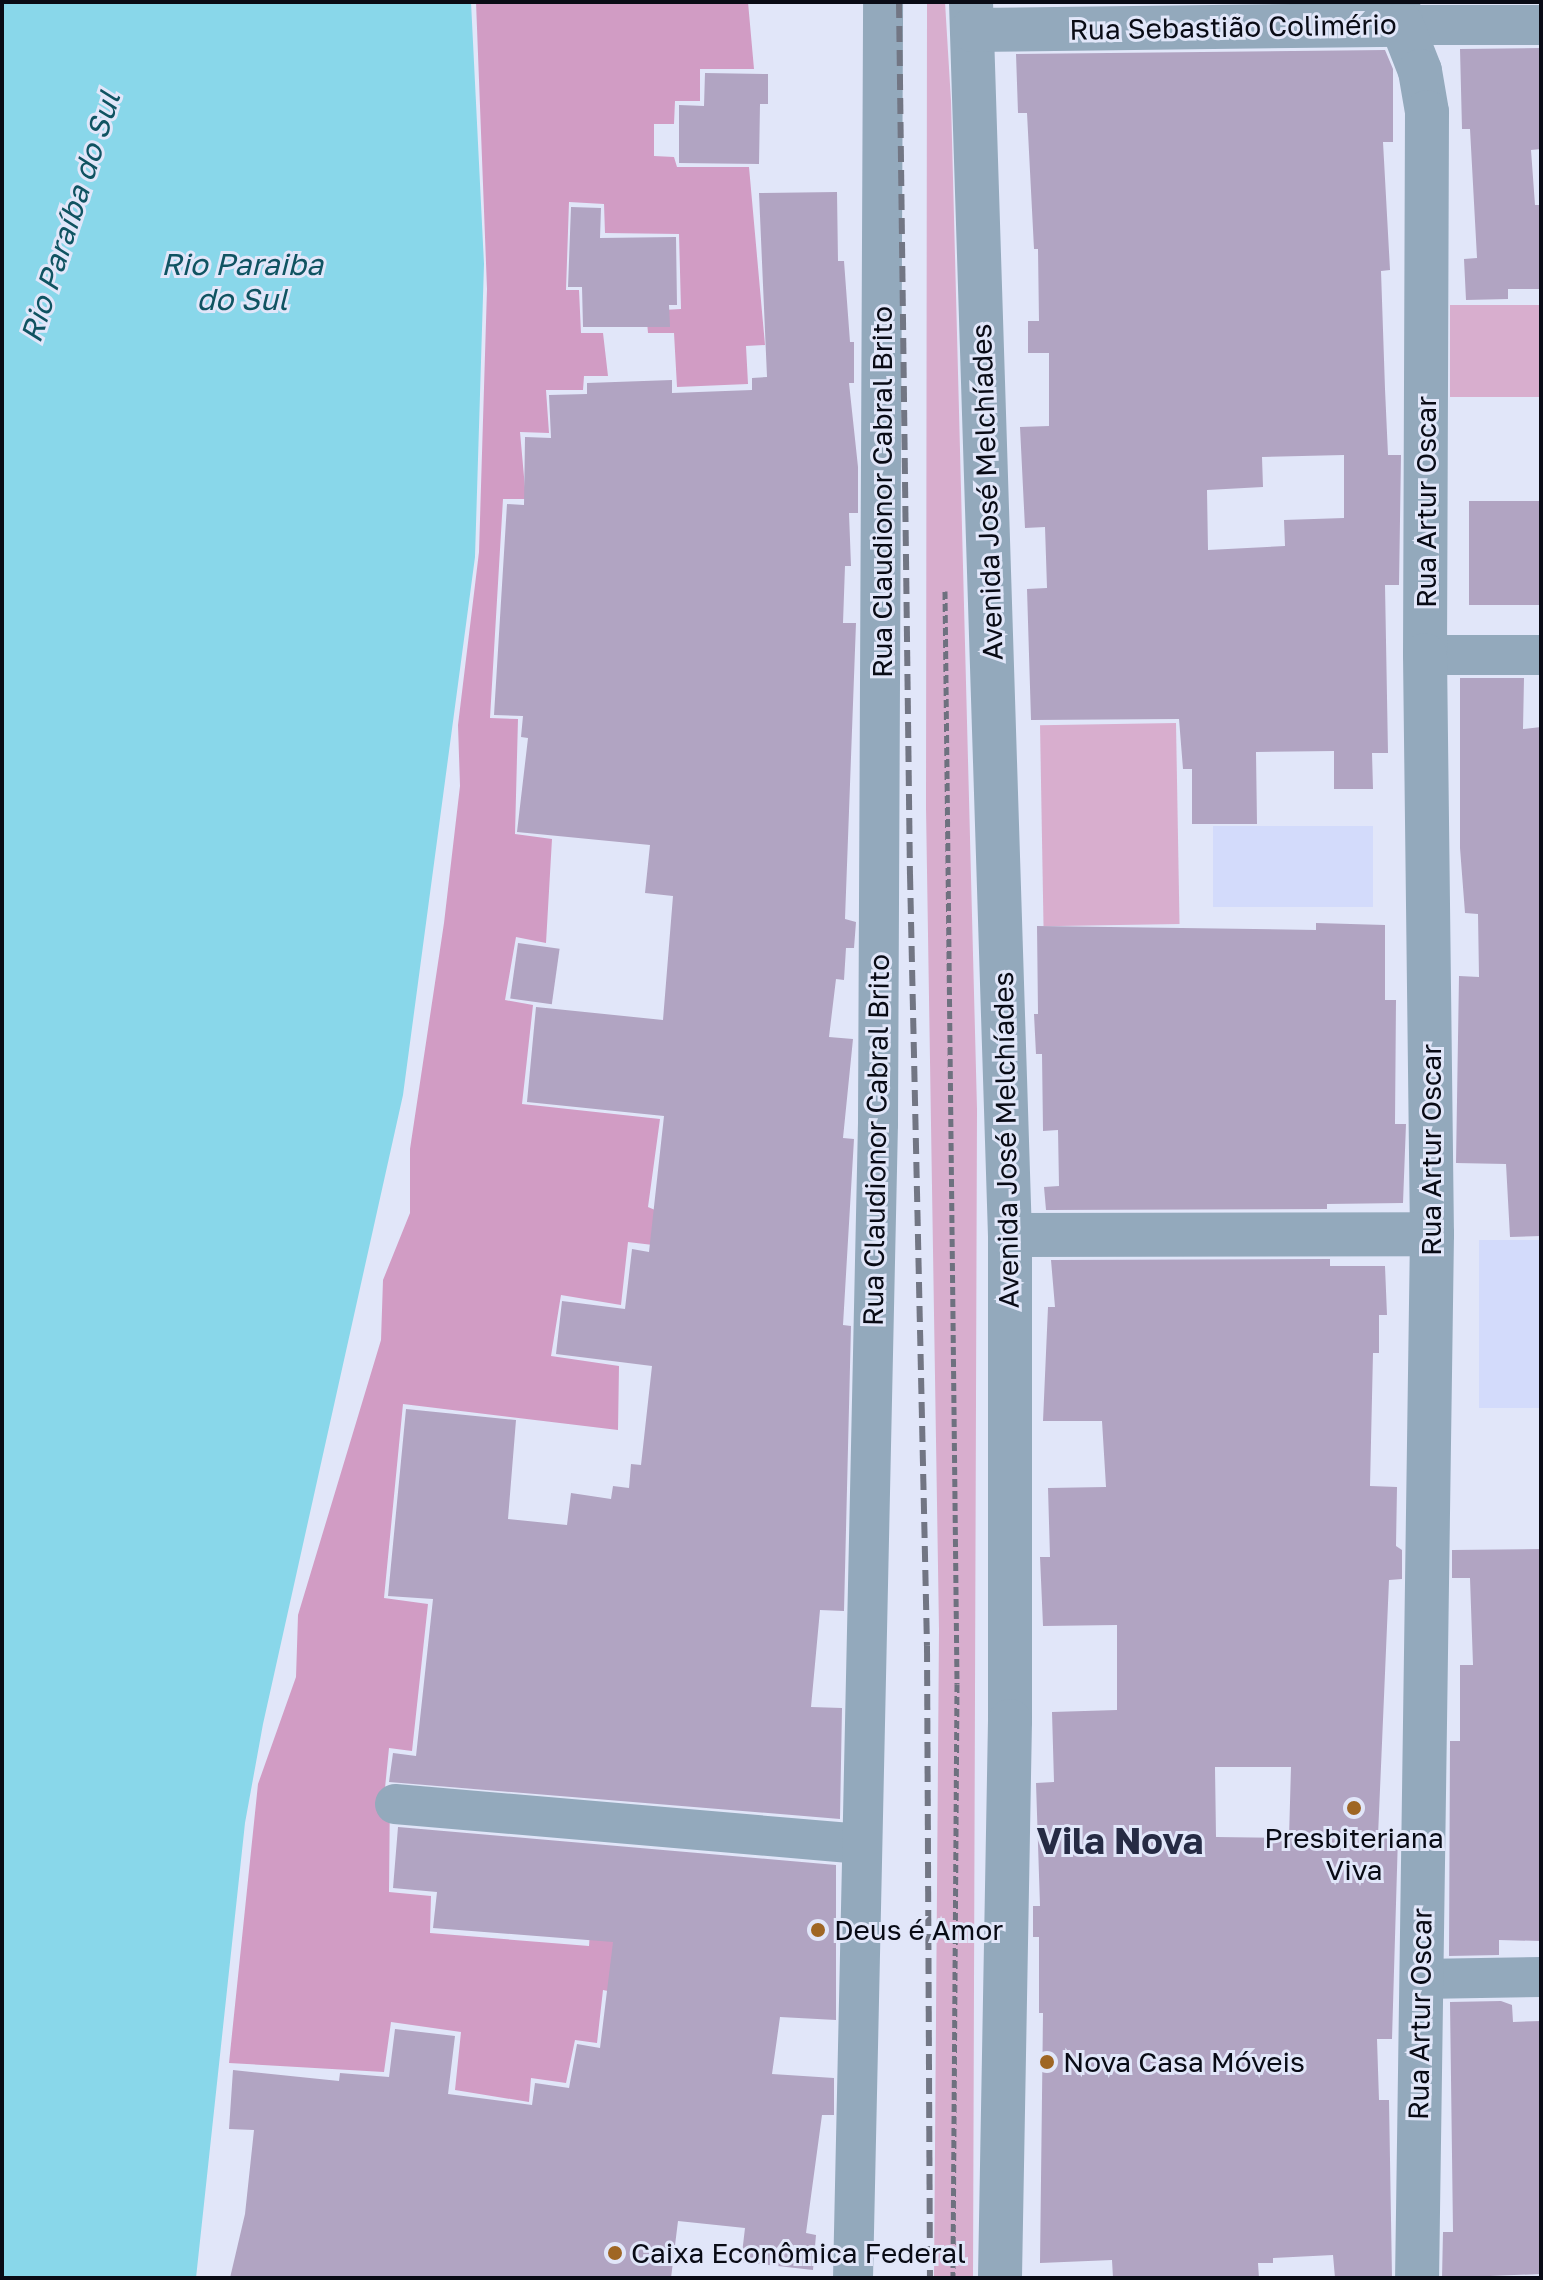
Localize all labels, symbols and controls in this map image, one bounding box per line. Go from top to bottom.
street label: Rua Sebastião Colimério [1069,7,1397,47]
water label: Rio Paraíba do Sul [13,87,127,347]
water label: Rio Paraiba do Sul [161,246,323,316]
street label: Rua Claudionor Cabral Brito [865,306,899,678]
street label: Avenida José Melchíades [964,323,1010,661]
street label: Rua Artur Oscar [1409,396,1443,608]
street label: Rua Claudionor Cabral Brito [856,954,896,1326]
street label: Avenida José Melchíades [986,971,1026,1309]
street label: Rua Artur Oscar [1414,1044,1448,1256]
marker: Presbiteriana Viva [1345,1799,1363,1817]
district label: Vila Nova [1037,1819,1203,1863]
place label: Presbiteriana Viva [1264,1821,1444,1887]
street label: Rua Artur Oscar [1401,1908,1439,2120]
place label: Deus é Amor [834,1913,1003,1947]
marker: Deus é Amor [809,1921,827,1939]
place label: Nova Casa Móveis [1063,2045,1305,2079]
marker: Nova Casa Móveis [1038,2053,1056,2071]
place label: Caixa Econômica Federal [631,2236,966,2270]
marker: Caixa Econômica Federal [606,2244,624,2262]

